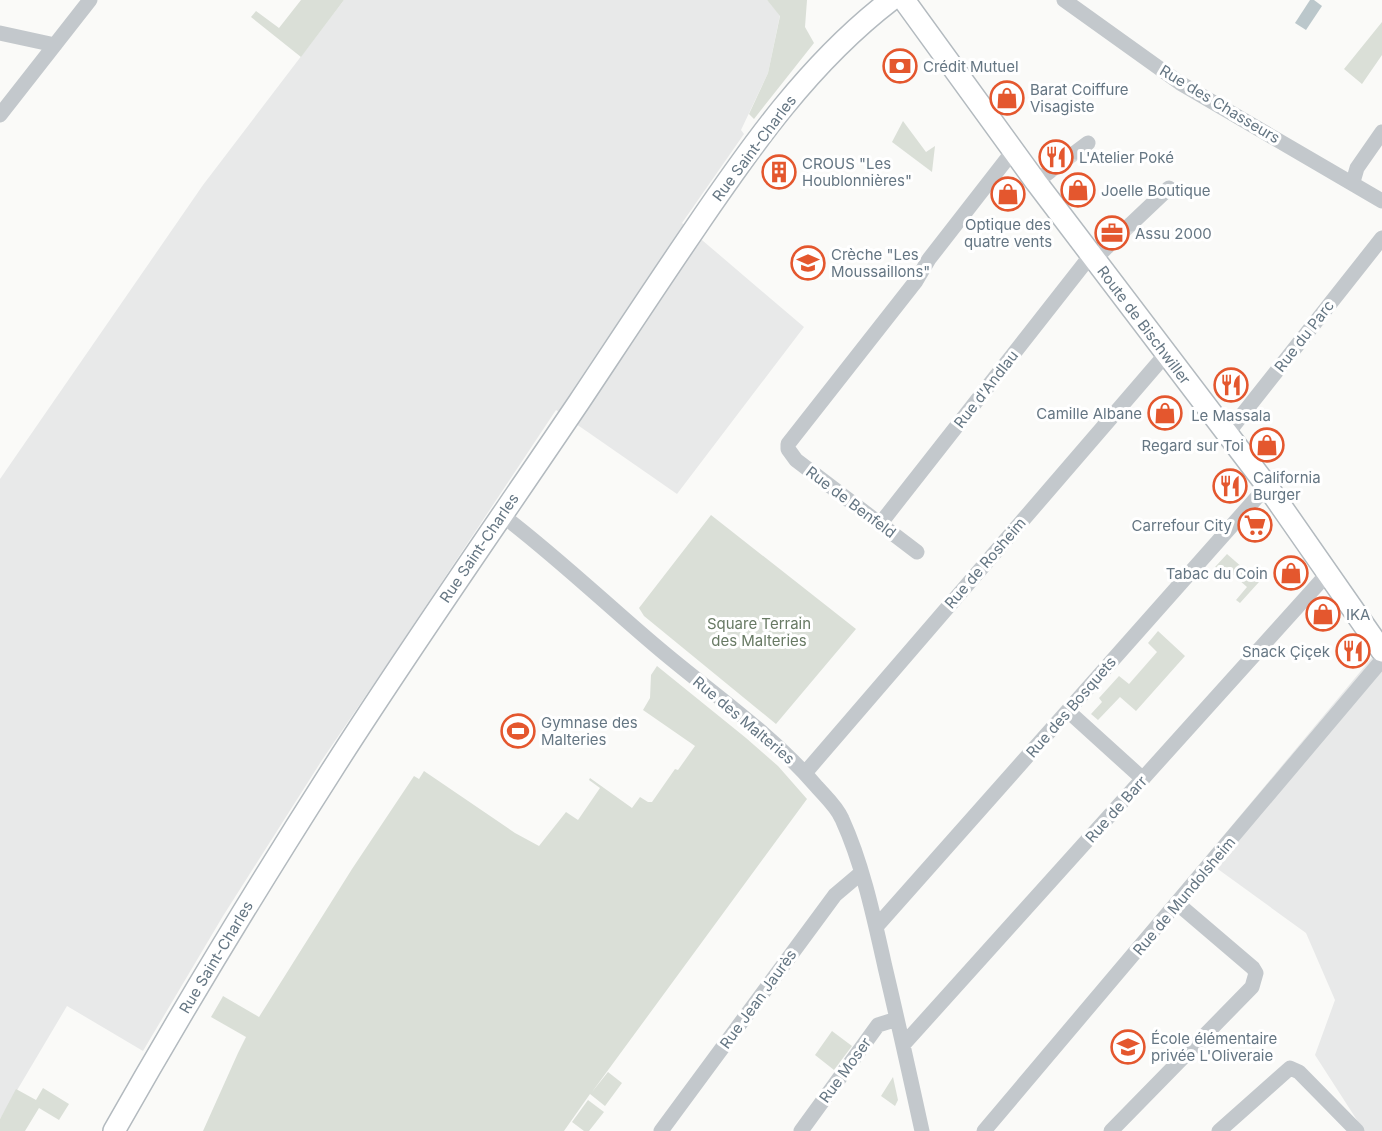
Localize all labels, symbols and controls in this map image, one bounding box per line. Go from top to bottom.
bank icon: Crédit Mutuel [882,48,918,84]
place label: Crédit Mutuel [923,57,1019,76]
street label: Rue des Chasseurs [1156,61,1284,147]
shop icon: Barat Coiffure Visagiste [989,80,1025,116]
place label: Barat Coiffure Visagiste [1030,80,1129,116]
street label: Rue Saint-Charles [708,91,800,205]
restaurant icon: L'Atelier Poké [1038,139,1074,175]
place label: L'Atelier Poké [1079,148,1174,167]
building icon: CROUS "Les Houblonnières" [761,154,797,190]
place label: CROUS "Les Houblonnières" [802,154,912,190]
shop icon: Joelle Boutique [1060,172,1096,208]
shop icon: Optique des quatre vents [990,176,1026,212]
place label: Joelle Boutique [1101,181,1211,200]
place label: Optique des quatre vents [964,215,1052,251]
office icon: Assu 2000 [1094,215,1130,251]
place label: Assu 2000 [1135,224,1212,243]
school or university icon: Crèche "Les Moussaillons" [790,245,826,281]
place label: Crèche "Les Moussaillons" [831,245,930,281]
street label: Route de Bischwiller [1093,262,1195,388]
street label: Rue du Parc [1270,296,1338,376]
street label: Rue d'Andlau [950,346,1022,432]
restaurant icon: Le Massala [1213,367,1249,403]
shop icon: Camille Albane [1147,395,1183,431]
place label: Camille Albane [1036,404,1142,423]
place label: Le Massala [1191,406,1271,425]
shop icon: Regard sur Toi [1249,427,1285,463]
place label: Regard sur Toi [1142,436,1244,455]
street label: Rue de Benfeld [802,462,900,542]
restaurant icon: California Burger [1212,468,1248,504]
place label: California Burger [1253,468,1321,504]
street label: Rue Saint-Charles [435,490,523,606]
supermarket icon: Carrefour City [1237,507,1273,543]
street label: Rue de Rosheim [940,514,1030,612]
place label: Carrefour City [1132,516,1233,535]
shop icon: Tabac du Coin [1273,555,1309,591]
place label: Tabac du Coin [1166,564,1268,583]
shop icon: IKA [1305,596,1341,632]
place label: IKA [1346,605,1370,624]
park label: Square Terrain des Malteries [707,614,811,650]
restaurant icon: Snack Çiçek [1335,633,1371,669]
place label: Snack Çiçek [1242,642,1331,661]
street label: Rue des Bosquets [1022,652,1120,761]
street label: Rue des Malteries [689,672,799,768]
sports icon: Gymnase des Malteries [500,713,536,749]
place label: Gymnase des Malteries [541,713,638,749]
street label: Rue de Barr [1081,771,1151,846]
street label: Rue de Mundolsheim [1129,833,1239,959]
street label: Rue Saint-Charles [175,897,257,1017]
street label: Rue Jean Jaurès [716,945,801,1052]
school or university icon: École élémentaire privée L'Oliveraie [1110,1029,1146,1065]
place label: École élémentaire privée L'Oliveraie [1151,1029,1277,1065]
street label: Rue Moser [815,1033,875,1106]

